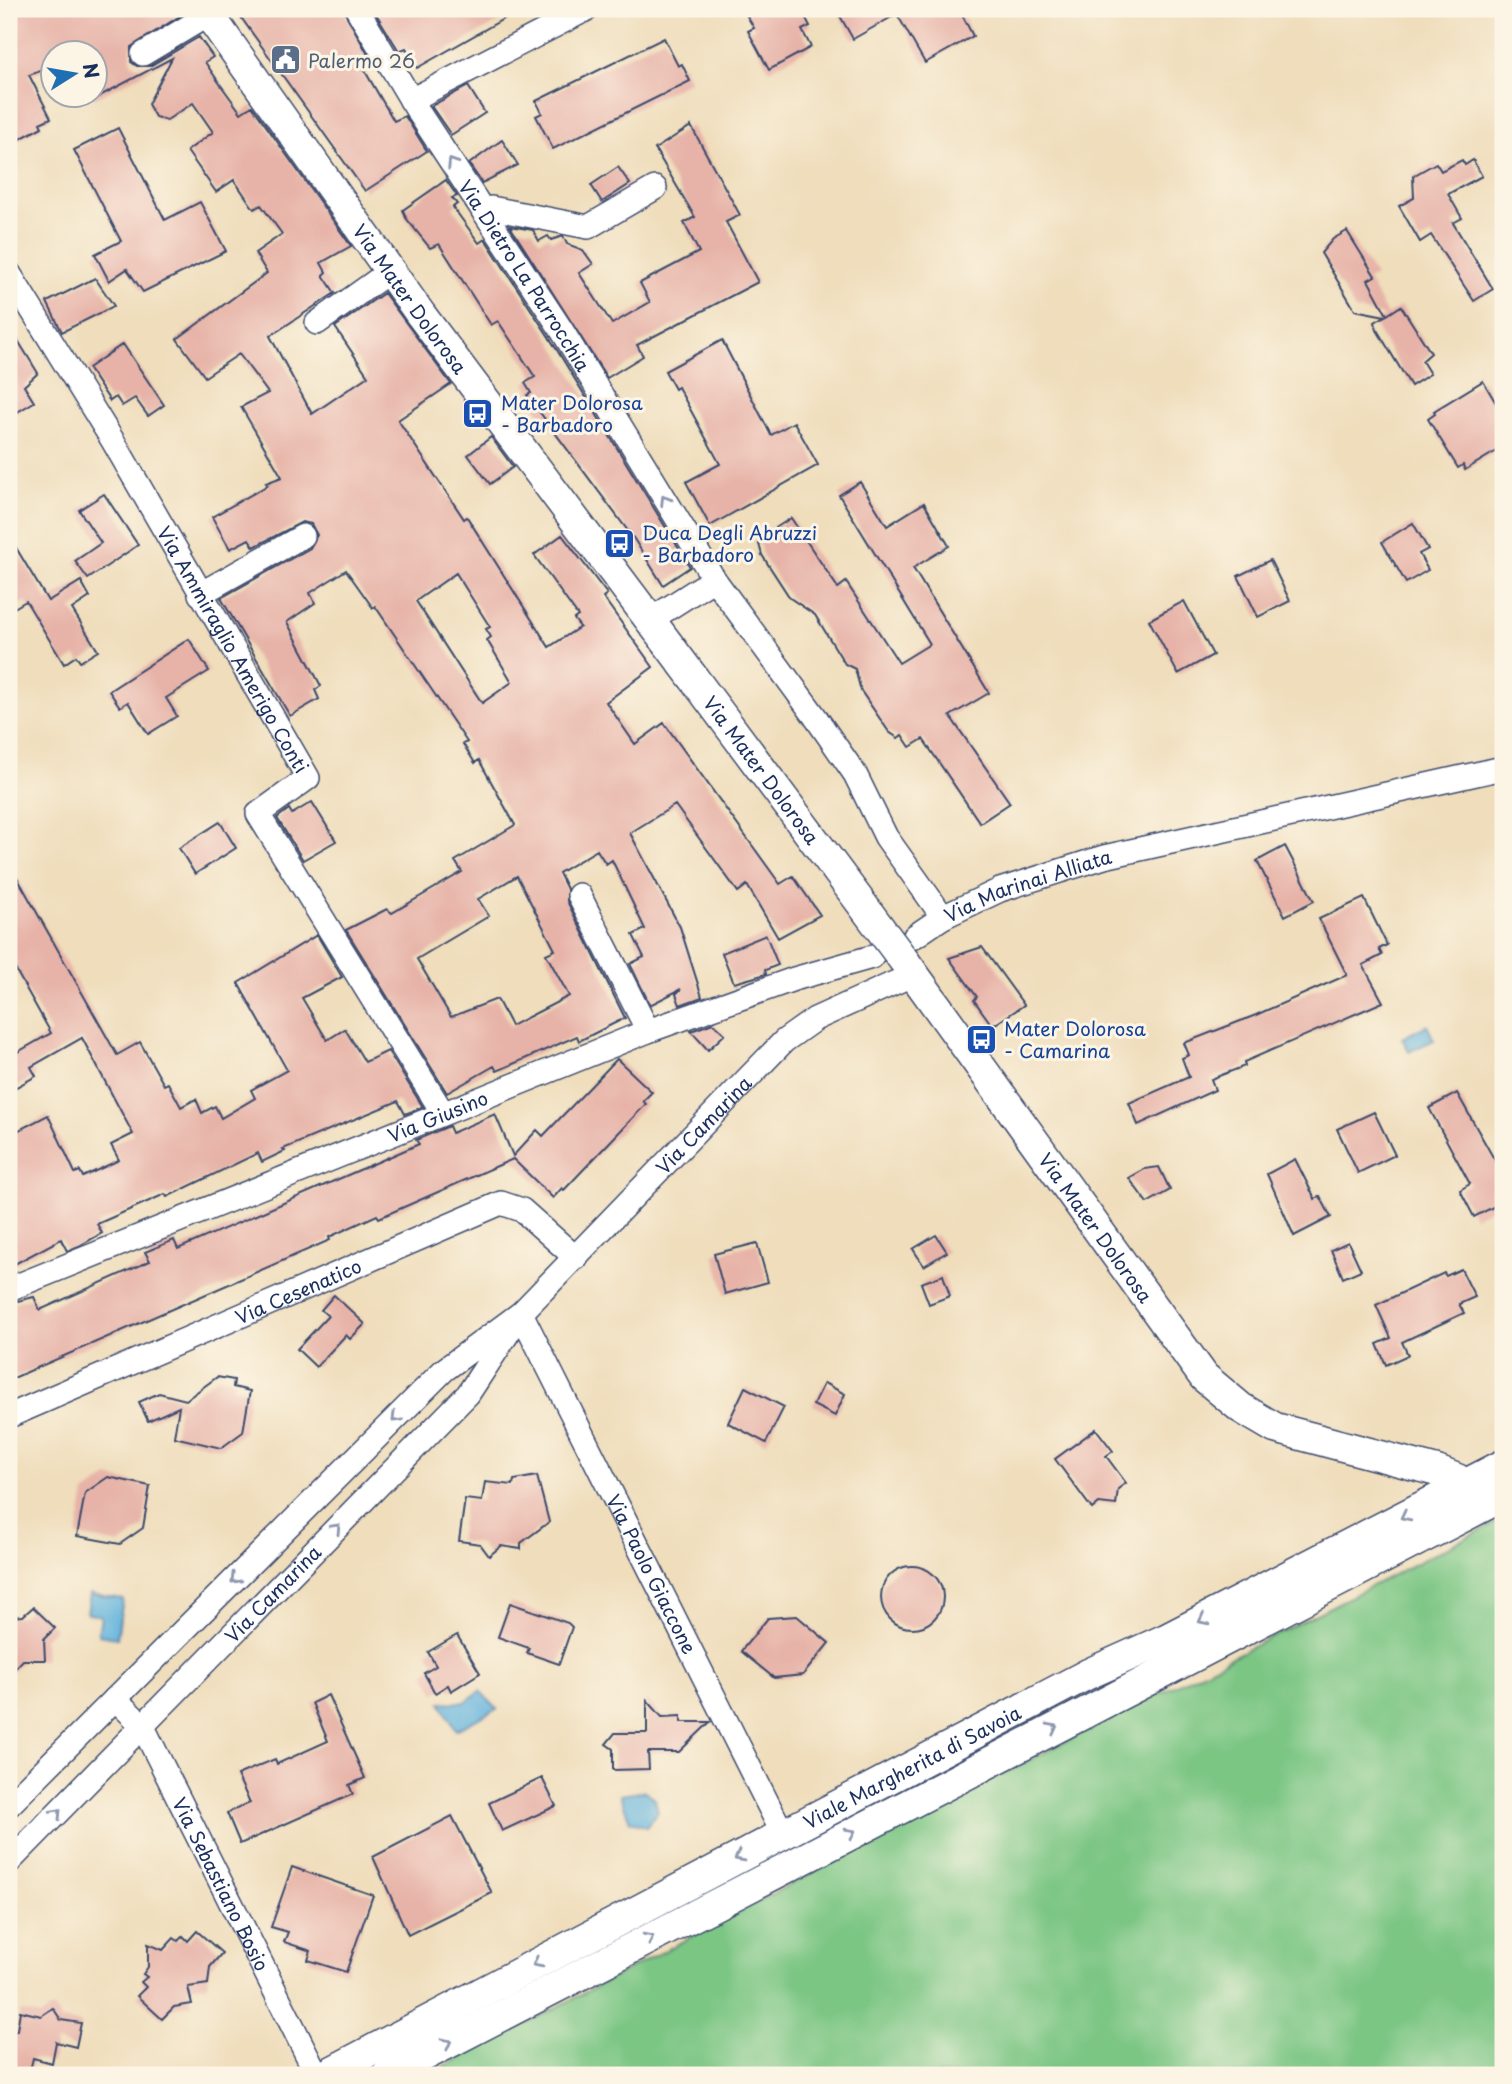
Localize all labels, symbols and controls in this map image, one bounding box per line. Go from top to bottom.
north arrow [38,38,108,108]
public building icon: Palermo 26 [268,43,302,77]
place label: Palermo 26 [308,46,415,74]
text: N [76,61,107,81]
one-way arrow [447,158,460,171]
street label: Via Dietro La Parrocchia [452,174,598,377]
street label: Via Mater Dolorosa [347,218,474,379]
place label: Mater Dolorosa - Barbadoro [501,388,643,438]
bus stop icon: Mater Dolorosa - Barbadoro [461,396,495,430]
one-way arrow [661,494,674,507]
place label: Duca Degli Abruzzi - Barbadoro [642,518,817,568]
street label: Via Ammiraglio Amerigo Conti [151,520,316,778]
bus stop icon: Duca Degli Abruzzi - Barbadoro [602,526,636,560]
street label: Via Mater Dolorosa [697,690,827,850]
street label: Via Marinai Alliata [939,842,1114,929]
place label: Mater Dolorosa - Camarina [1004,1014,1146,1064]
bus stop icon: Mater Dolorosa - Camarina [964,1022,998,1056]
street label: Via Camarina [649,1069,757,1180]
street label: Via Giusino [383,1083,492,1149]
street label: Via Mater Dolorosa [1032,1147,1160,1308]
street label: Via Cesenatico [230,1251,366,1331]
one-way arrow [391,1410,404,1423]
street label: Via Paolo Giaccone [600,1489,704,1659]
one-way arrow [1400,1507,1412,1521]
one-way arrow [327,1523,340,1536]
street label: Via Camarina [218,1538,327,1649]
one-way arrow [230,1571,243,1584]
one-way arrow [1198,1611,1210,1625]
street label: Viale Margherita di Savoia [798,1698,1026,1835]
one-way arrow [1045,1723,1058,1737]
street label: Via Sebastiano Bosio [166,1792,277,1975]
one-way arrow [48,1808,61,1821]
one-way arrow [844,1828,856,1842]
one-way arrow [733,1848,746,1862]
one-way arrow [642,1933,654,1947]
one-way arrow [532,1955,545,1968]
one-way arrow [440,2038,452,2052]

